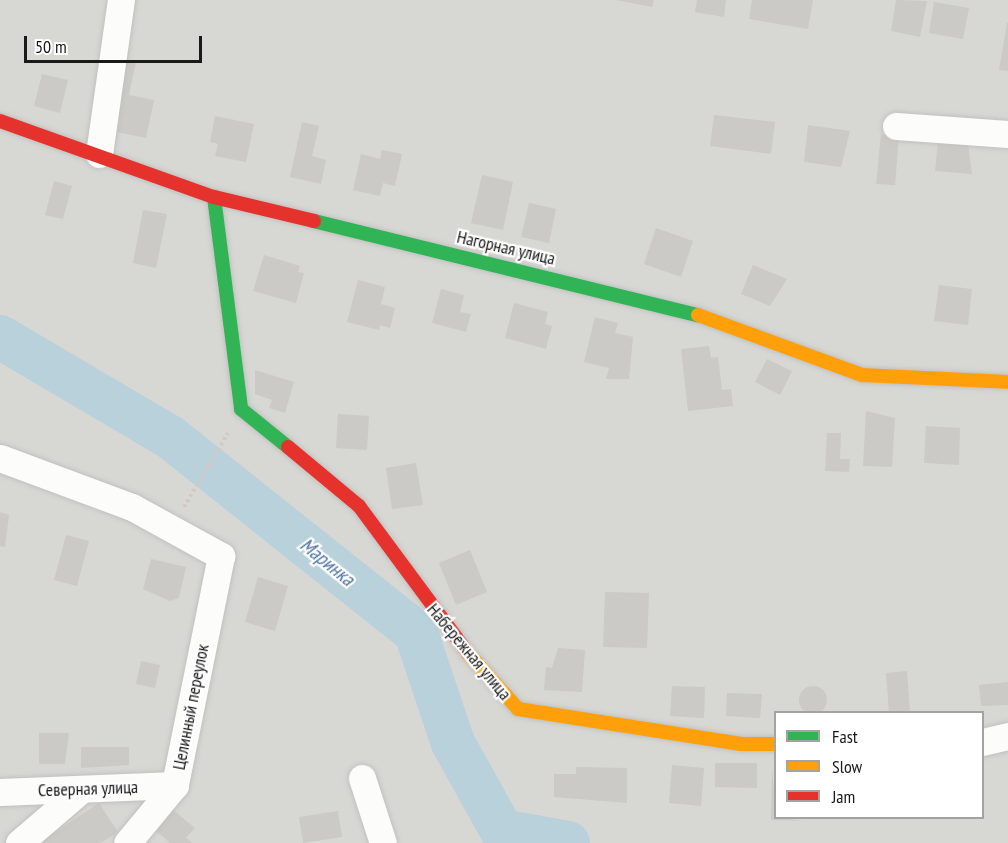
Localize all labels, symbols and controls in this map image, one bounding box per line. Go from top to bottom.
scale bar [27,24,206,62]
text: 50 m [35,35,67,58]
street label: Нагорная улица [455,226,557,270]
water label: Маринка [295,533,359,591]
street label: Набережная улица [422,599,516,705]
street label: Целинный переулок [168,642,214,772]
legend [774,711,984,819]
text: Fast [832,725,858,748]
text: Slow [832,755,862,778]
street label: Северная улица [37,776,139,802]
text: Jam [832,785,855,808]

